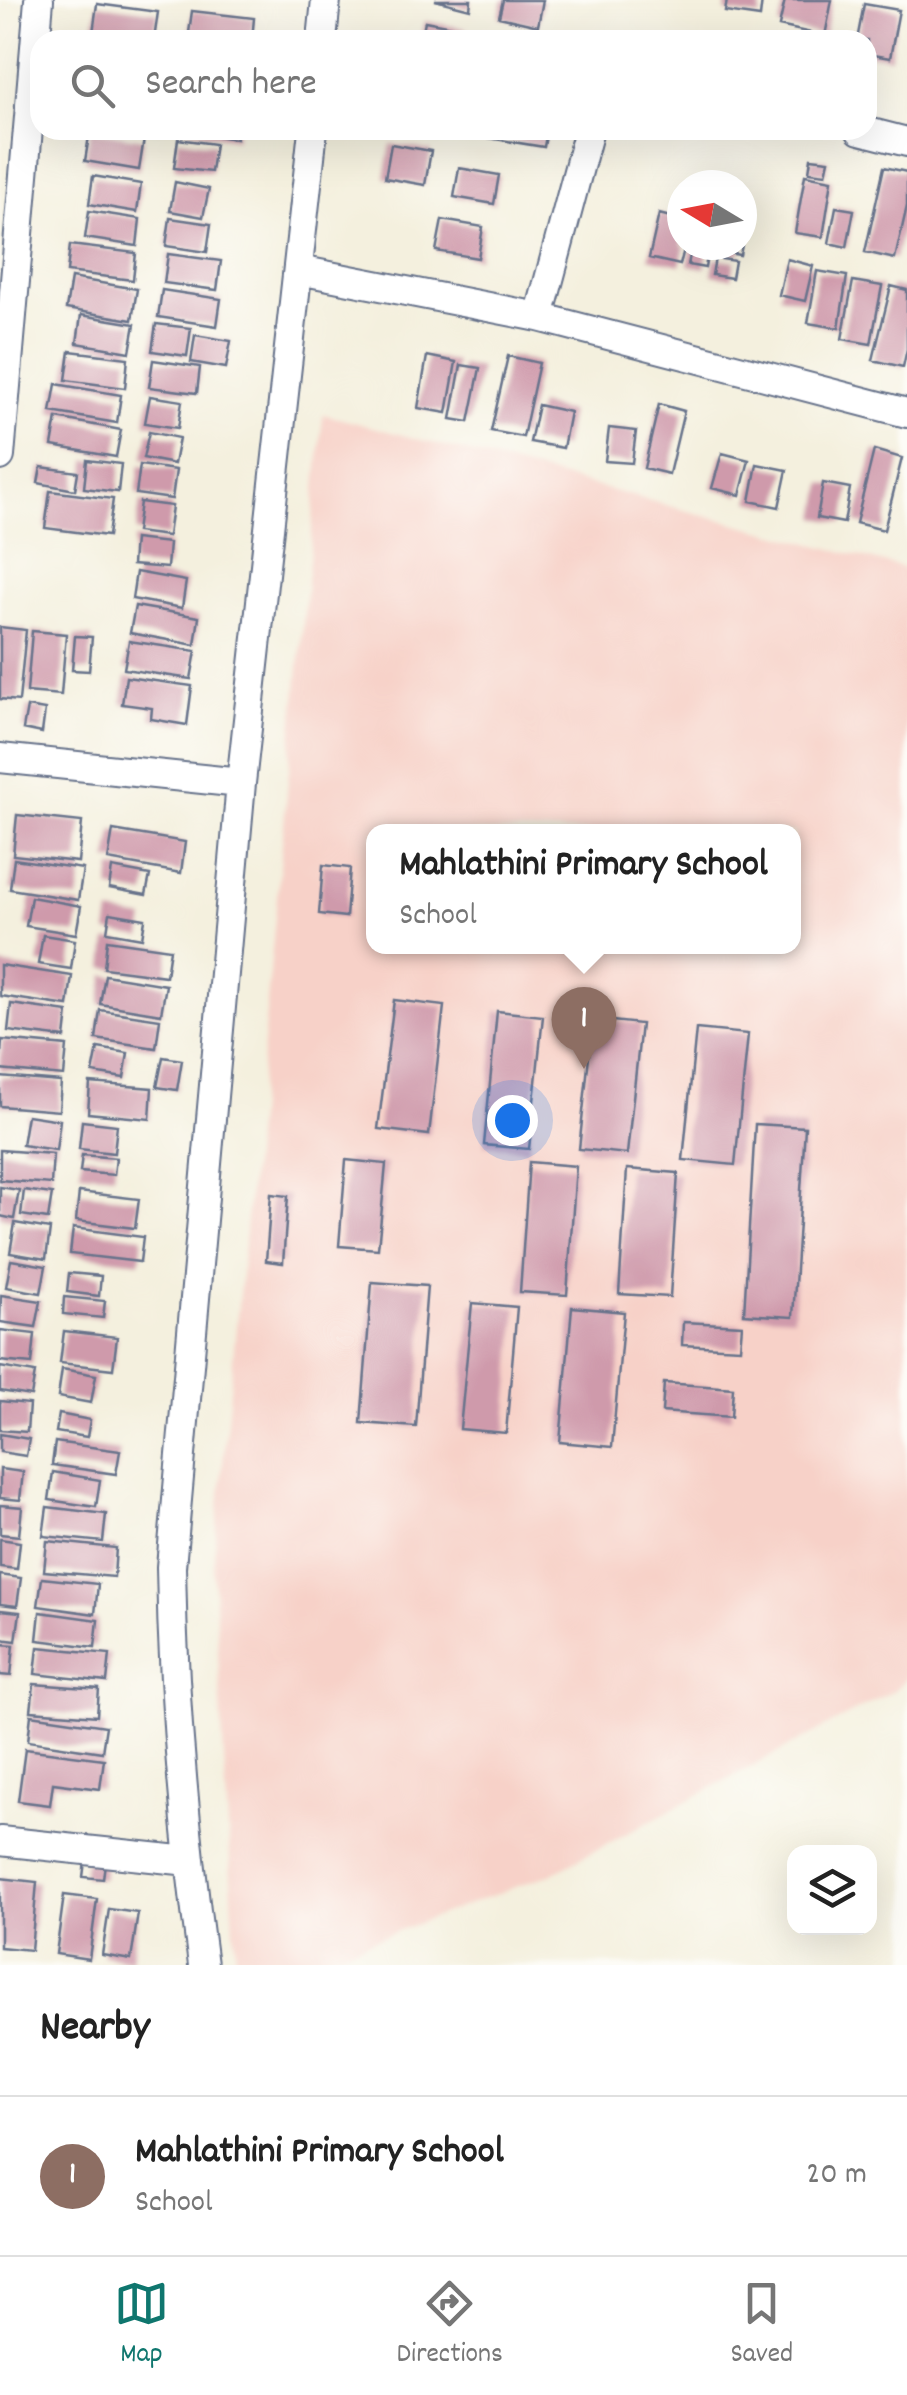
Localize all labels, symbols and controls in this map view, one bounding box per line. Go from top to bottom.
search box [30,30,877,140]
icon: search [65,58,120,113]
text: Search here [145,58,317,113]
north arrow [667,170,757,260]
popup [366,824,801,954]
text: Mahlathini Primary School [399,839,768,894]
text: School [399,894,477,940]
pin: 1 [552,986,616,1069]
your location [487,1095,538,1146]
map controls [787,1845,877,1935]
button: layers [787,1845,877,1935]
text: Nearby [40,2000,150,2060]
text: Mahlathini Primary School [135,2126,504,2181]
text: 1 [69,2153,76,2199]
text: 20 m [806,2153,867,2199]
text: School [135,2181,213,2227]
tab: Map [114,2276,169,2376]
tab: Directions [397,2276,503,2376]
tab: Saved [731,2276,793,2376]

